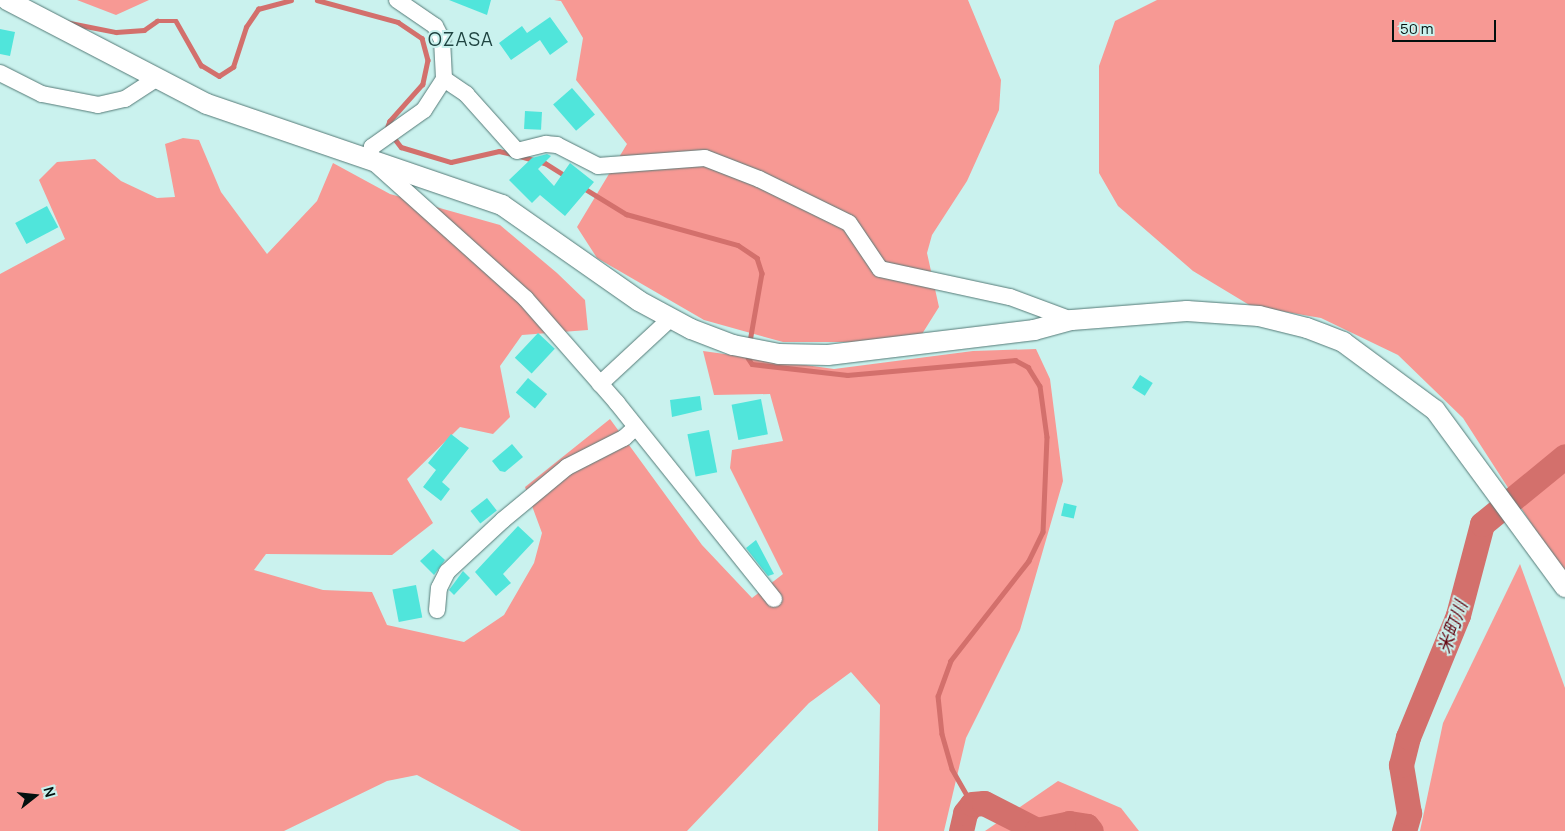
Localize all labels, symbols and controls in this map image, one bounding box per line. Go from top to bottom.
scale bar [1395,10,1499,42]
text: 50 m [1400,18,1434,39]
district label: OZASA [427,29,495,51]
water label: 米町川 [1433,598,1471,656]
north arrow [10,771,60,821]
text: N [39,784,60,799]

